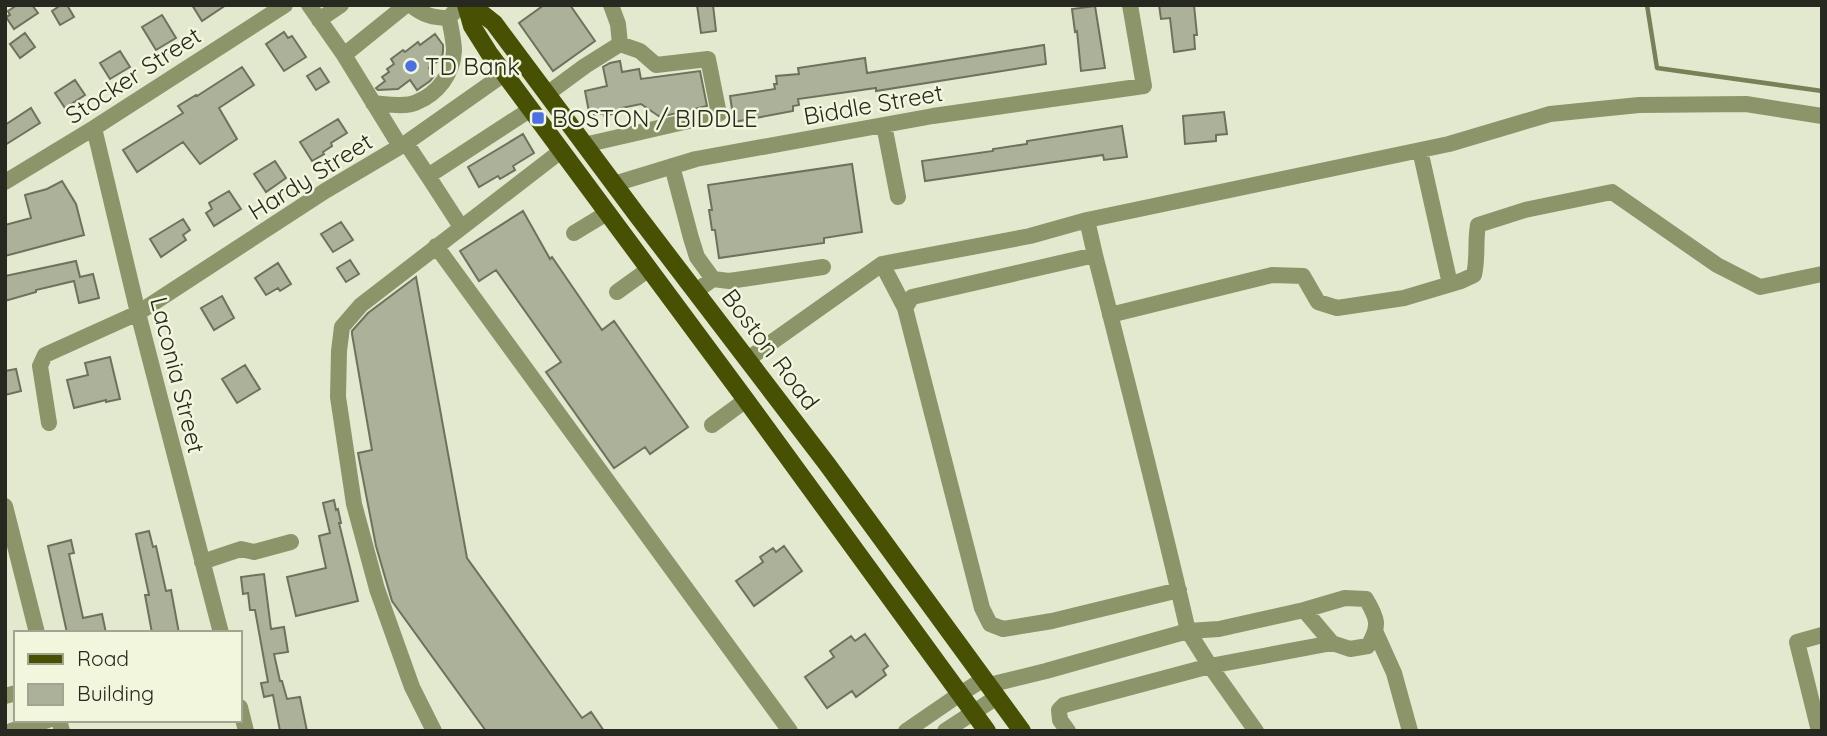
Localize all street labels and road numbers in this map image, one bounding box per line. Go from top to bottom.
street label: Stocker Street [60,20,206,130]
street label: Biddle Street [801,77,945,131]
street label: Hardy Street [242,126,378,226]
street label: Boston Road [716,283,826,415]
street label: Laconia Street [144,294,212,456]

